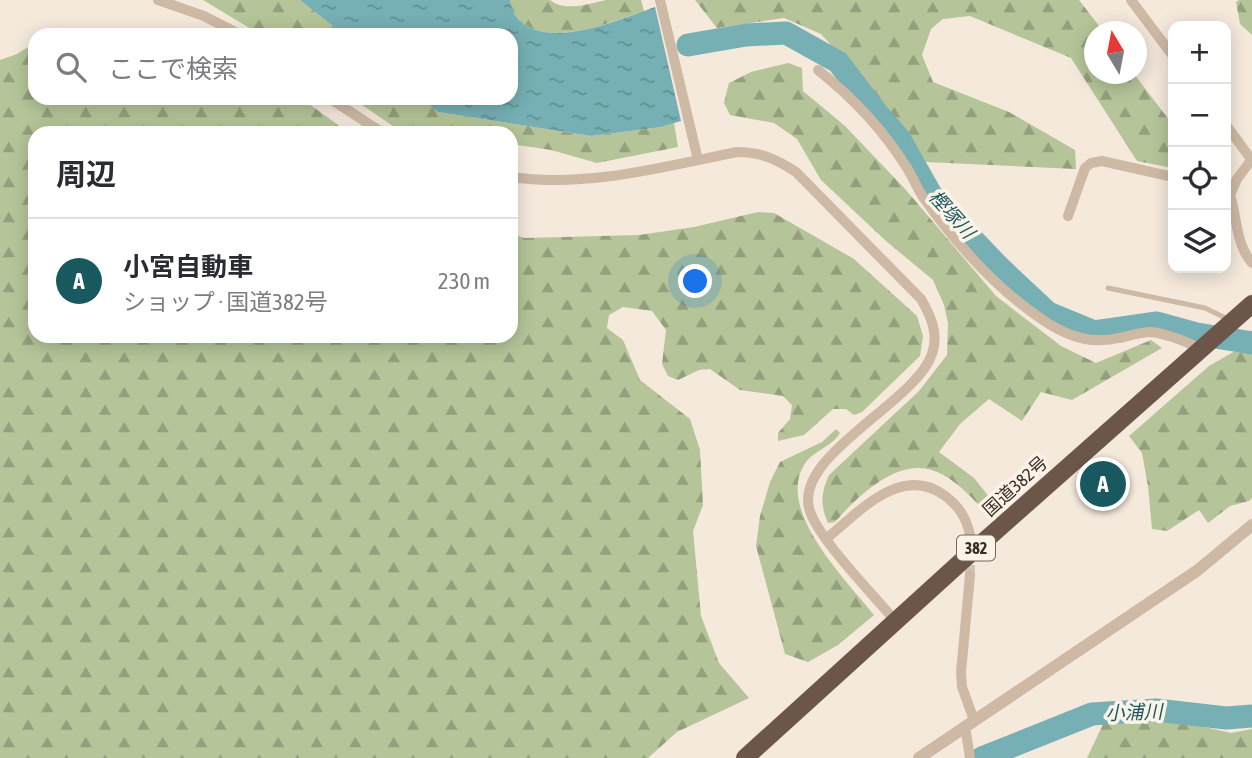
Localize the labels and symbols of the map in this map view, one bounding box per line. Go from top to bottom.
north arrow [1084,21,1147,84]
water label: 樫塚川 [925,185,981,244]
your location [678,264,712,298]
street label: 国道382号 [978,452,1052,520]
pin: A [1080,458,1126,510]
road number: 382 [957,536,995,561]
water label: 小浦川 [1105,700,1165,724]

